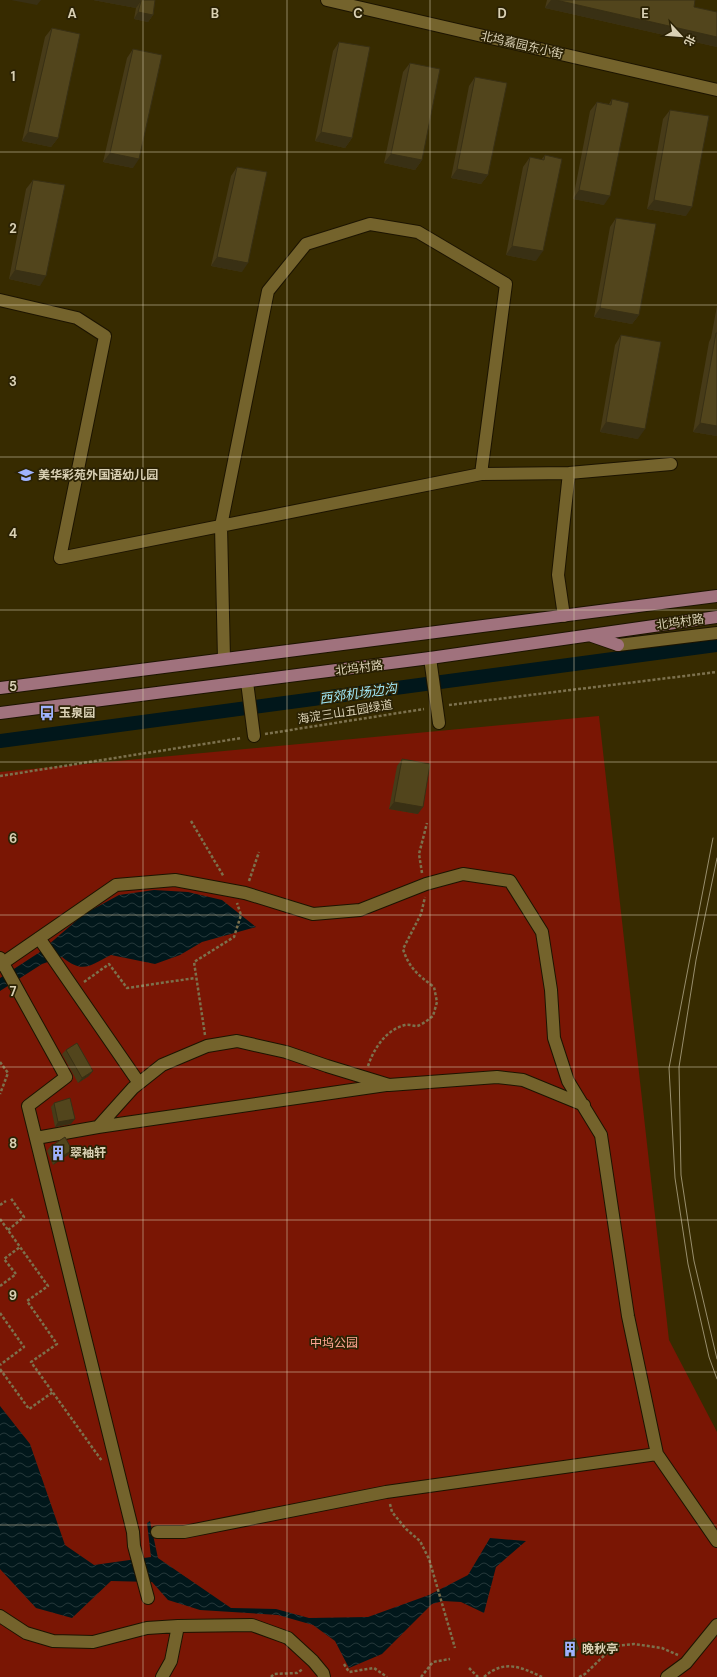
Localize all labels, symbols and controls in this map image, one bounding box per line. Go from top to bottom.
text: A [67,5,77,22]
text: B [211,5,219,22]
text: C [353,5,363,22]
text: D [497,5,507,22]
text: E [641,5,649,22]
north arrow [661,16,701,56]
street label: 北坞嘉园东小街 [479,28,565,62]
text: 北 [681,32,699,48]
text: 1 [11,68,15,85]
text: 2 [9,220,17,237]
text: 3 [9,373,17,390]
school or university icon: 美华彩苑外国语幼儿园 [17,466,35,484]
place label: 美华彩苑外国语幼儿园 [38,467,158,483]
text: 4 [9,525,17,542]
street label: 北坞村路 [655,611,705,633]
street label: 北坞村路 [334,657,384,679]
text: 5 [9,678,17,695]
water label: 西郊机场边沟 [318,679,400,707]
street label: 海淀三山五园绿道 [296,697,394,727]
bus stop icon: 玉泉园 [38,704,56,722]
place label: 玉泉园 [59,705,95,721]
text: 6 [9,830,17,847]
text: 7 [10,983,17,1000]
text: 8 [9,1135,17,1152]
building icon: 翠袖轩 [49,1144,67,1162]
place label: 翠袖轩 [70,1145,106,1161]
text: 9 [9,1287,17,1304]
park label: 中坞公园 [310,1335,358,1351]
building icon: 晚秋亭 [561,1640,579,1658]
place label: 晚秋亭 [582,1641,618,1657]

